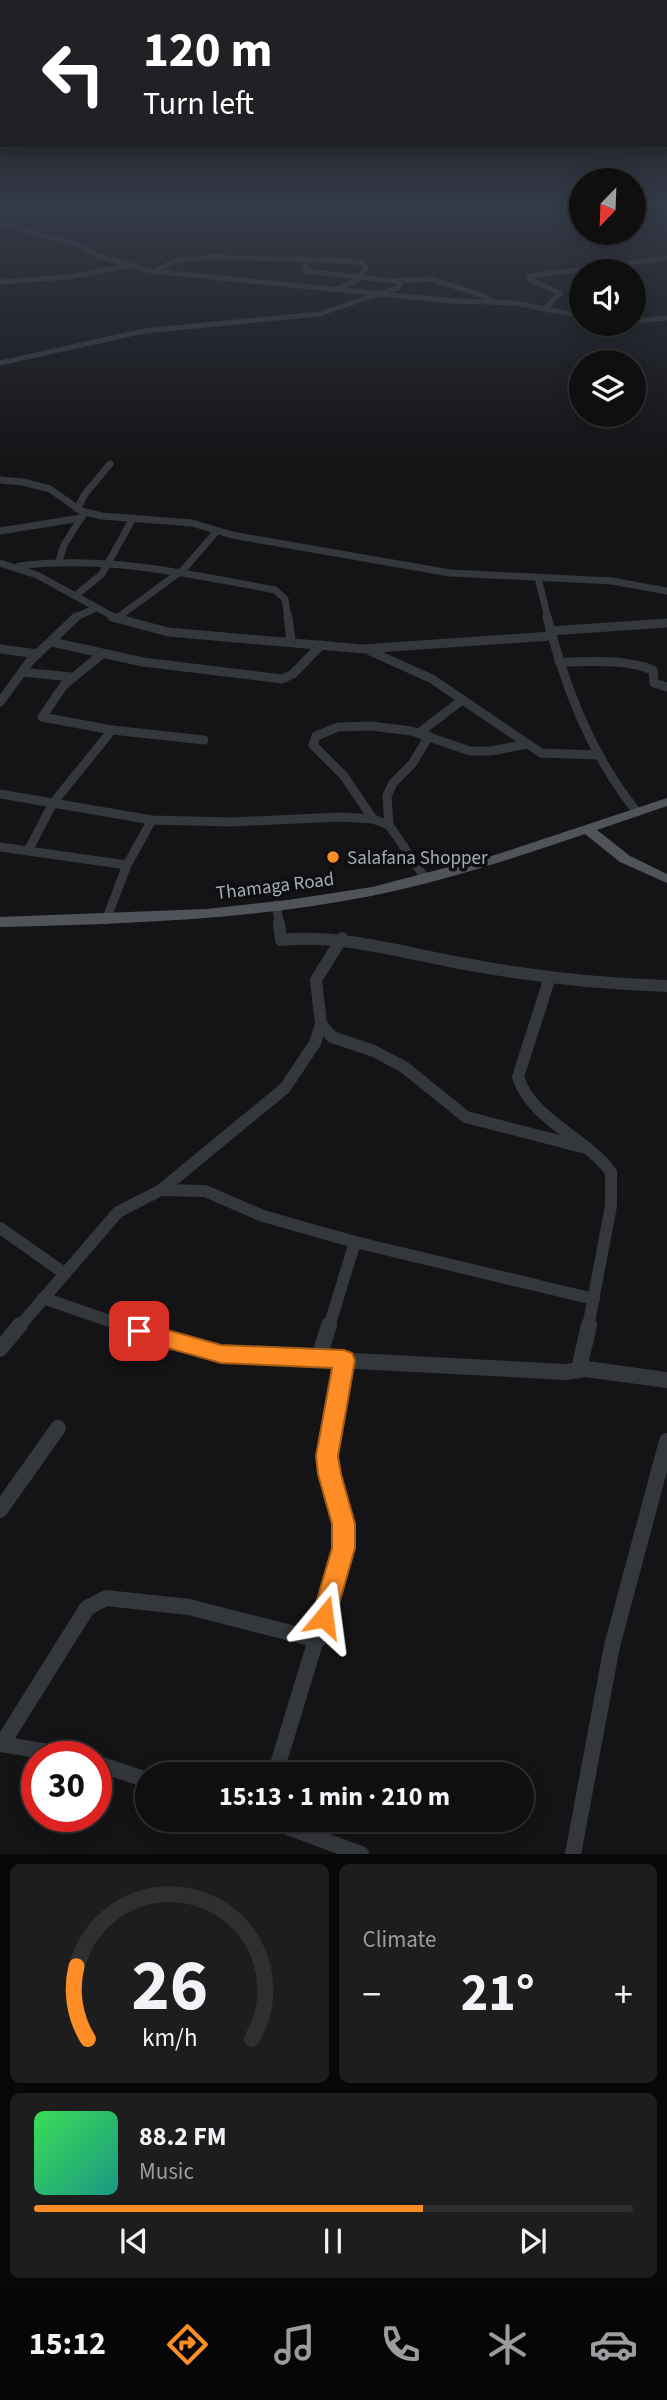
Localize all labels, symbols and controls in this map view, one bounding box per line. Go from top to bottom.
text: 120 m [143,16,272,86]
icon: left [28,28,119,119]
text: Turn left [143,81,254,127]
north arrow [569,168,646,245]
map controls [569,168,646,427]
button: sound [569,259,646,336]
button: layers [569,350,646,427]
place label: Salafana Shopper [347,845,488,872]
marker: Salafana Shopper [325,849,341,865]
street label: Thamaga Road [215,866,336,907]
pin [109,1301,169,1361]
icon: arrive [120,1312,158,1350]
position arrow [287,1580,361,1654]
speed limit sign: 30 [21,1741,112,1832]
text: 15:13 · 1 min · 210 m [219,1778,450,1815]
text: Climate [363,1923,436,1956]
text: 26 [131,1935,208,2039]
text: 21° [461,1957,535,2031]
text: − [363,1968,381,2022]
text: + [614,1968,633,2022]
text: km/h [142,2020,197,2056]
text: 88.2 FM [139,2118,227,2155]
text: Music [139,2155,194,2188]
icon: previous [115,2222,153,2260]
icon: pause [314,2222,352,2260]
icon: next [514,2222,552,2260]
icon: directions [163,2320,212,2369]
icon: music [270,2320,319,2369]
icon: phone [376,2320,425,2369]
icon: climate [483,2320,532,2369]
icon: car [589,2320,638,2369]
text: 15:12 [29,2321,106,2367]

